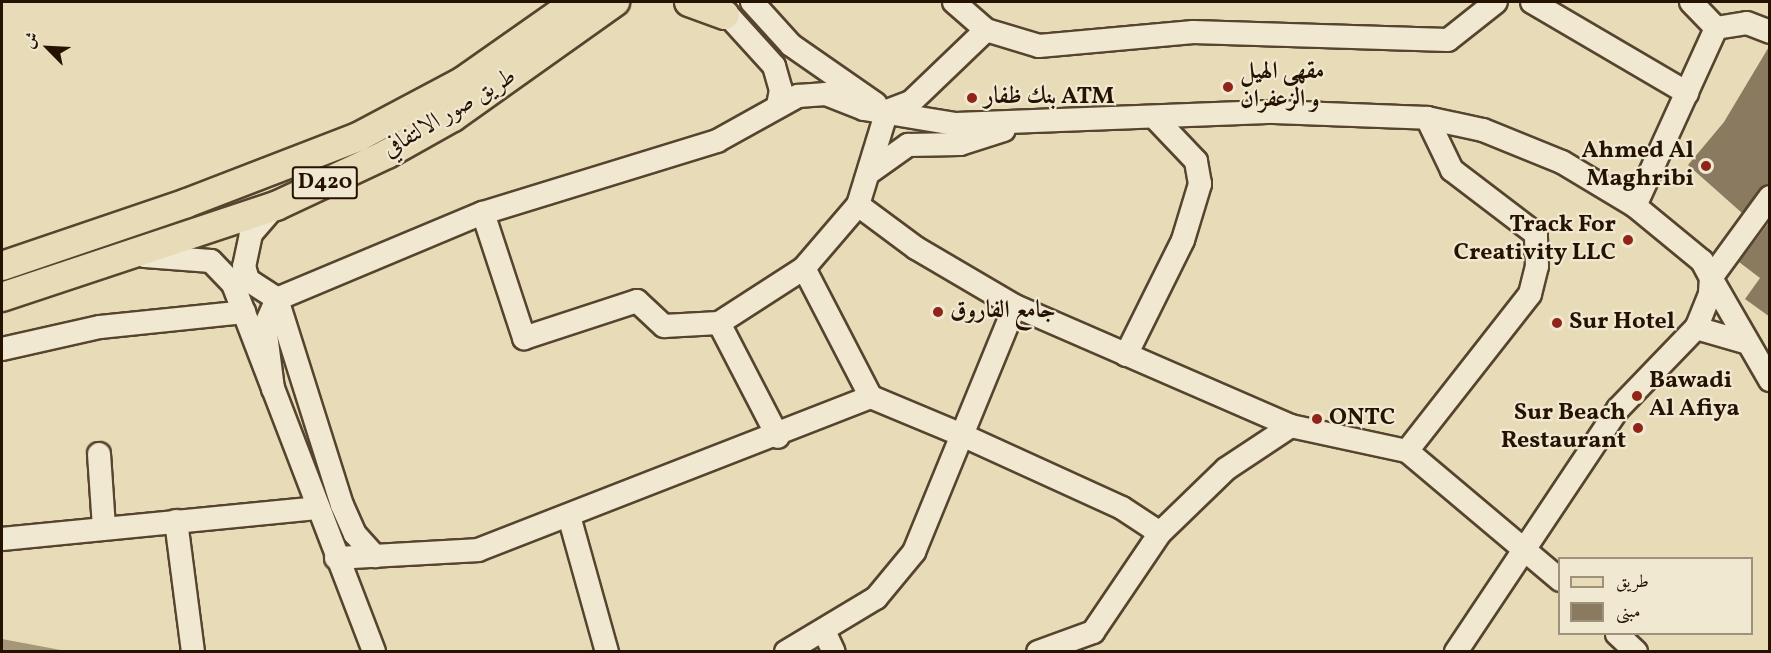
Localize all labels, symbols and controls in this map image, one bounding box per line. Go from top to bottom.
north arrow [18,18,78,78]
text: ش [18,29,45,52]
place label: مقهى الهيل و الزعفران [1240,59,1324,115]
street label: طريق صور الالتفافي [378,63,522,165]
marker: مقهى الهيل و الزعفران [1221,80,1235,94]
place label: بنك ظفار ATM [984,84,1114,112]
marker: بنك ظفار ATM [965,91,979,105]
place label: Ahmed Al Maghribi [1582,138,1694,194]
marker: Ahmed Al Maghribi [1699,159,1713,173]
road number: D420 [290,164,360,202]
place label: Track For Creativity LLC [1453,212,1616,268]
marker: Track For Creativity LLC [1621,233,1635,247]
place label: جامع الفاروق [950,298,1056,326]
marker: جامع الفاروق [931,305,945,319]
place label: Sur Hotel [1569,309,1675,337]
marker: Sur Hotel [1550,316,1564,330]
place label: Bawadi Al Afiya [1649,368,1740,424]
marker: Bawadi Al Afiya [1630,389,1644,403]
place label: Sur Beach Restaurant [1501,400,1626,456]
place label: ONTC [1329,405,1395,433]
marker: ONTC [1310,412,1324,426]
marker: Sur Beach Restaurant [1631,421,1645,435]
legend [1558,557,1753,635]
text: طريق [1616,570,1649,595]
text: مبنى [1616,600,1641,625]

